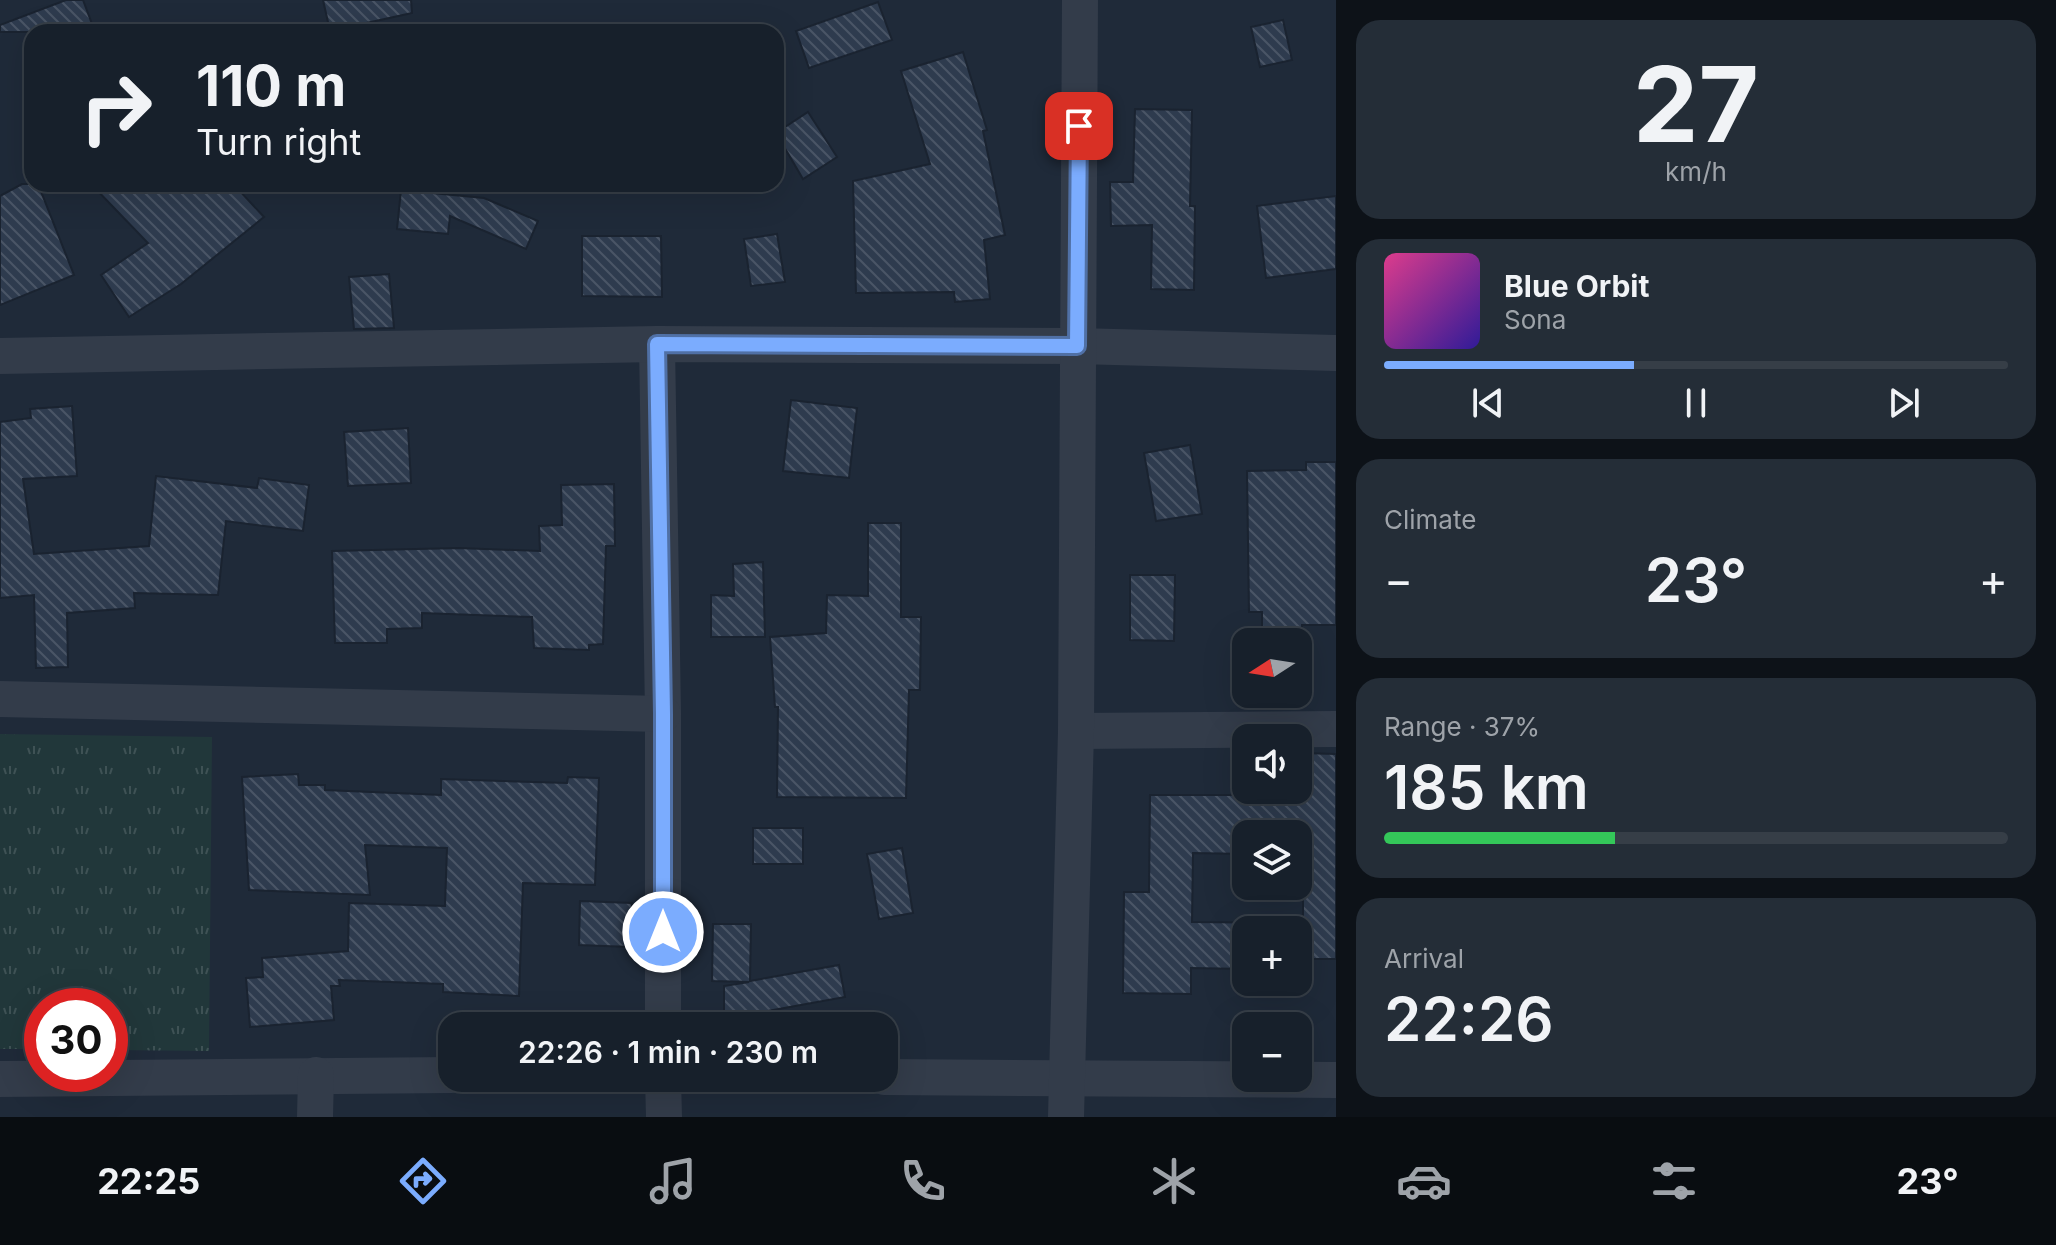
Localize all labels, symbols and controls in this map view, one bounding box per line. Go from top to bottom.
text: 27 [1633,41,1759,167]
text: 110 m [196,52,346,120]
icon: right [64,56,168,160]
pin [1045,92,1113,160]
icon: arrive [1057,104,1101,148]
text: Turn right [196,120,361,164]
text: km/h [1665,156,1727,187]
text: Blue Orbit [1504,268,1649,304]
text: Sona [1504,304,1566,335]
icon: previous [1466,381,1510,425]
icon: pause [1674,381,1718,425]
icon: next [1882,381,1926,425]
text: Climate [1384,504,1476,535]
text: 23° [1645,544,1747,616]
text: − [1384,553,1413,607]
text: + [1979,553,2008,607]
north arrow [1232,628,1312,708]
map controls [1232,628,1312,1092]
text: Range · 37% [1384,711,1540,742]
button: sound [1232,724,1312,804]
text: 185 km [1384,751,1589,823]
button: layers [1232,820,1312,900]
position arrow [621,890,705,974]
button: + [1232,916,1312,996]
text: Arrival [1384,943,1464,974]
text: 22:26 [1384,983,1554,1055]
speed limit sign: 30 [24,988,128,1092]
button: − [1232,1012,1312,1092]
text: 22:26 · 1 min · 230 m [518,1034,818,1070]
icon: directions [395,1153,451,1209]
icon: music [645,1153,701,1209]
icon: phone [895,1153,951,1209]
icon: climate [1146,1153,1202,1209]
icon: car [1396,1153,1452,1209]
icon: filters [1646,1153,1702,1209]
text: 22:25 [97,1159,200,1203]
text: 23° [1897,1159,1959,1203]

